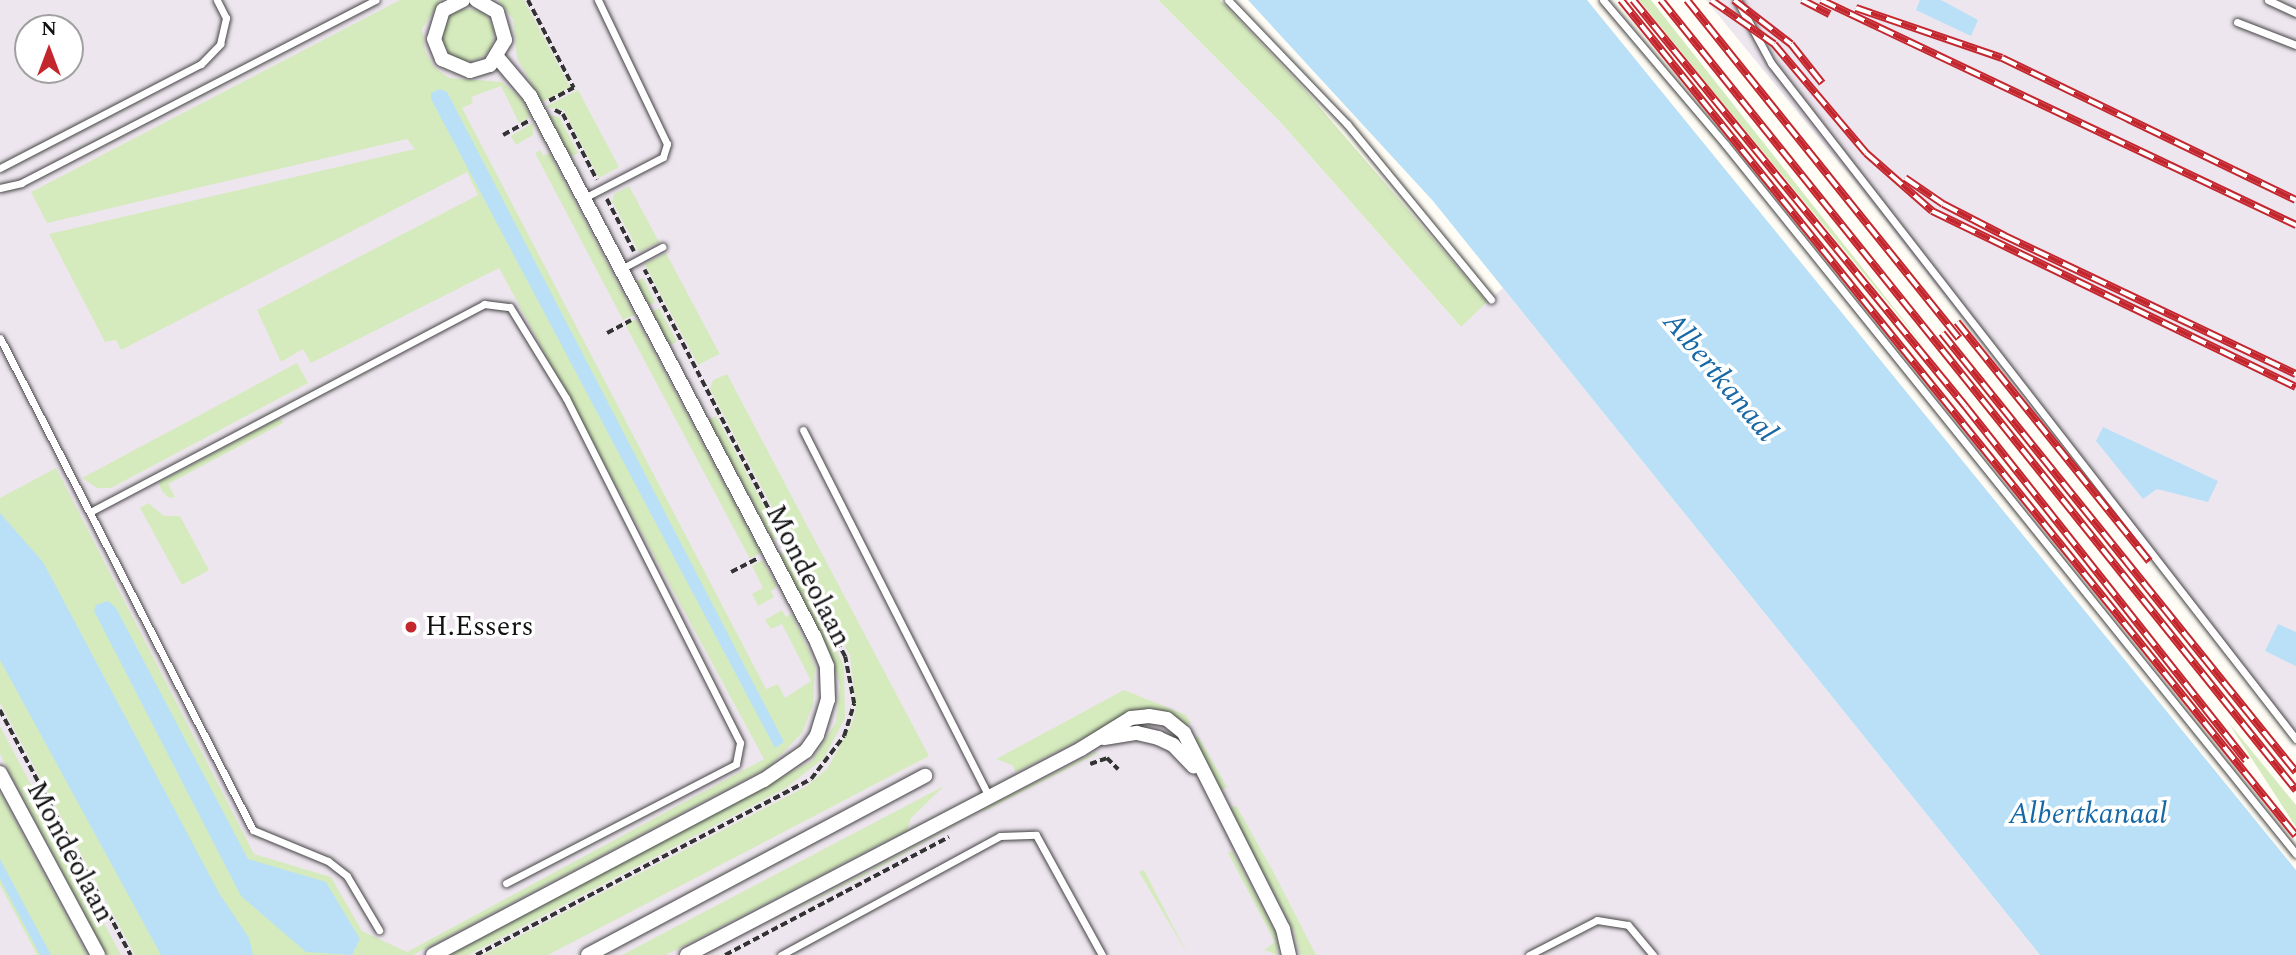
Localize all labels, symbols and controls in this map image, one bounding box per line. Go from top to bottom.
north arrow [14,14,84,84]
text: N [41,15,57,44]
water label: Albertkanaal [1655,305,1785,449]
street label: Mondeolaan [758,500,858,652]
place label: H.Essers [425,610,534,644]
marker: H.Essers [403,619,419,635]
street label: Mondeolaan [19,776,121,928]
water label: Albertkanaal [2009,796,2167,832]

